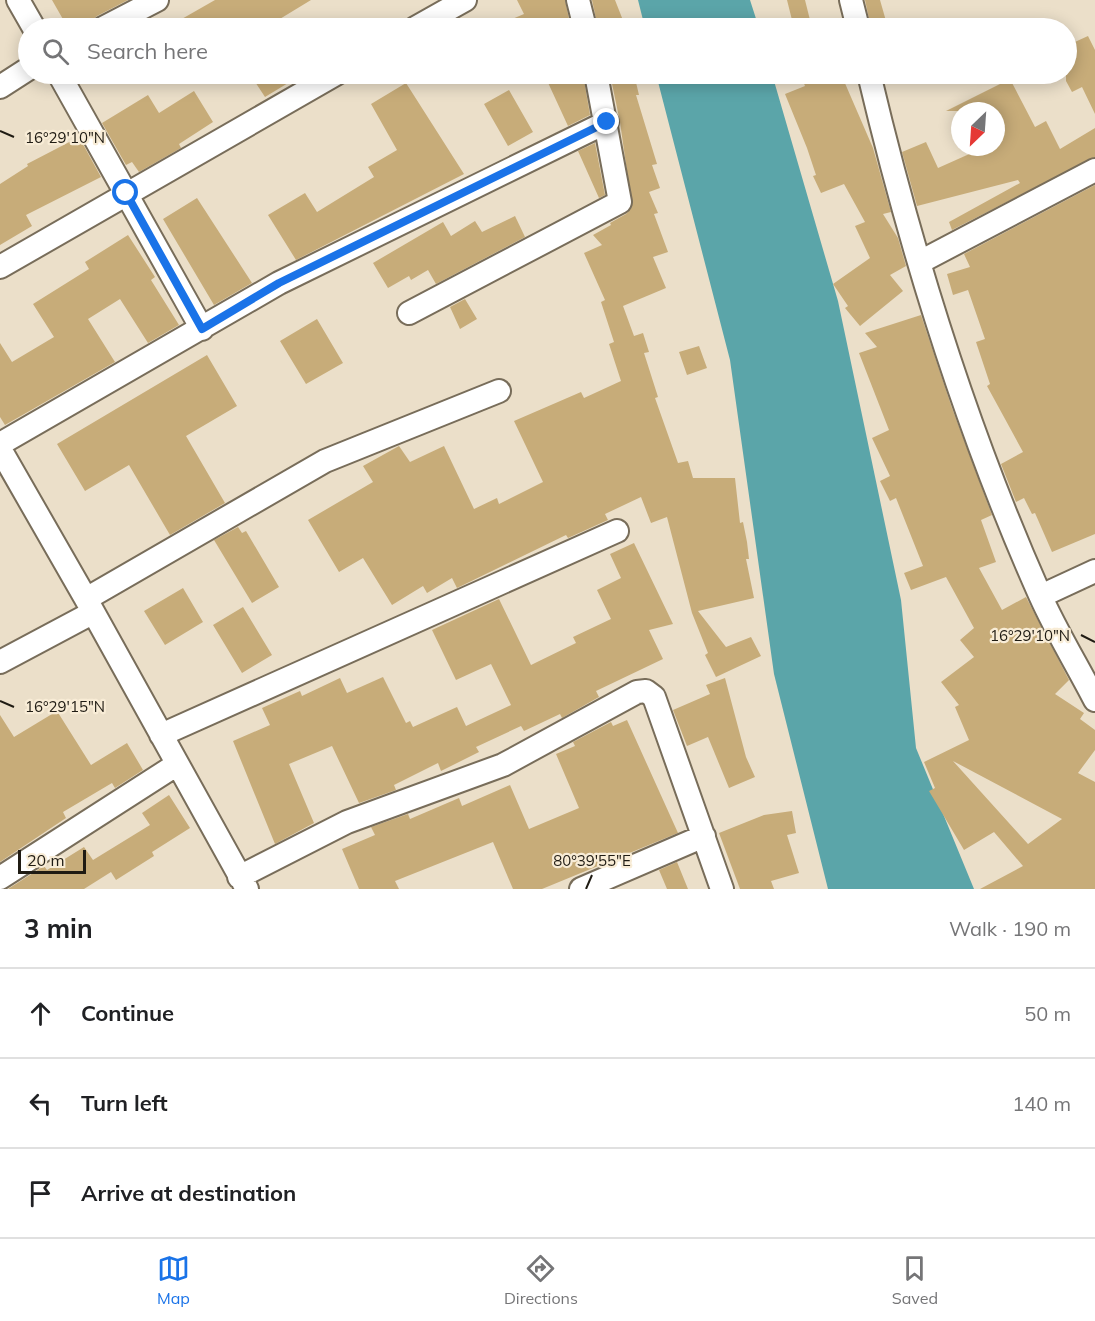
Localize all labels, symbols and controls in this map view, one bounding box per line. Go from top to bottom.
search box [18,18,1077,84]
icon: search [39,35,72,68]
text: Search here [87,37,208,65]
north arrow [951,102,1005,156]
route end [593,108,619,134]
text: 16°29'10"N [25,128,105,147]
route start [112,179,138,205]
text: 16°29'10"N [990,626,1070,645]
text: 16°29'15"N [25,697,105,716]
scale bar [18,847,86,874]
text: 20 m [27,850,64,870]
text: 80°39'55"E [553,851,631,870]
text: 3 min [24,912,93,945]
text: Walk · 190 m [949,916,1071,941]
icon: ahead [24,997,57,1030]
text: Continue [81,999,174,1027]
text: 50 m [1024,1001,1071,1026]
icon: left [24,1087,57,1120]
text: Turn left [81,1089,168,1117]
text: 140 m [1012,1091,1071,1116]
icon: arrive [24,1177,57,1210]
text: Arrive at destination [81,1179,296,1207]
tab: Map [157,1252,190,1308]
tab: Directions [504,1252,578,1308]
tab: Saved [892,1252,938,1308]

